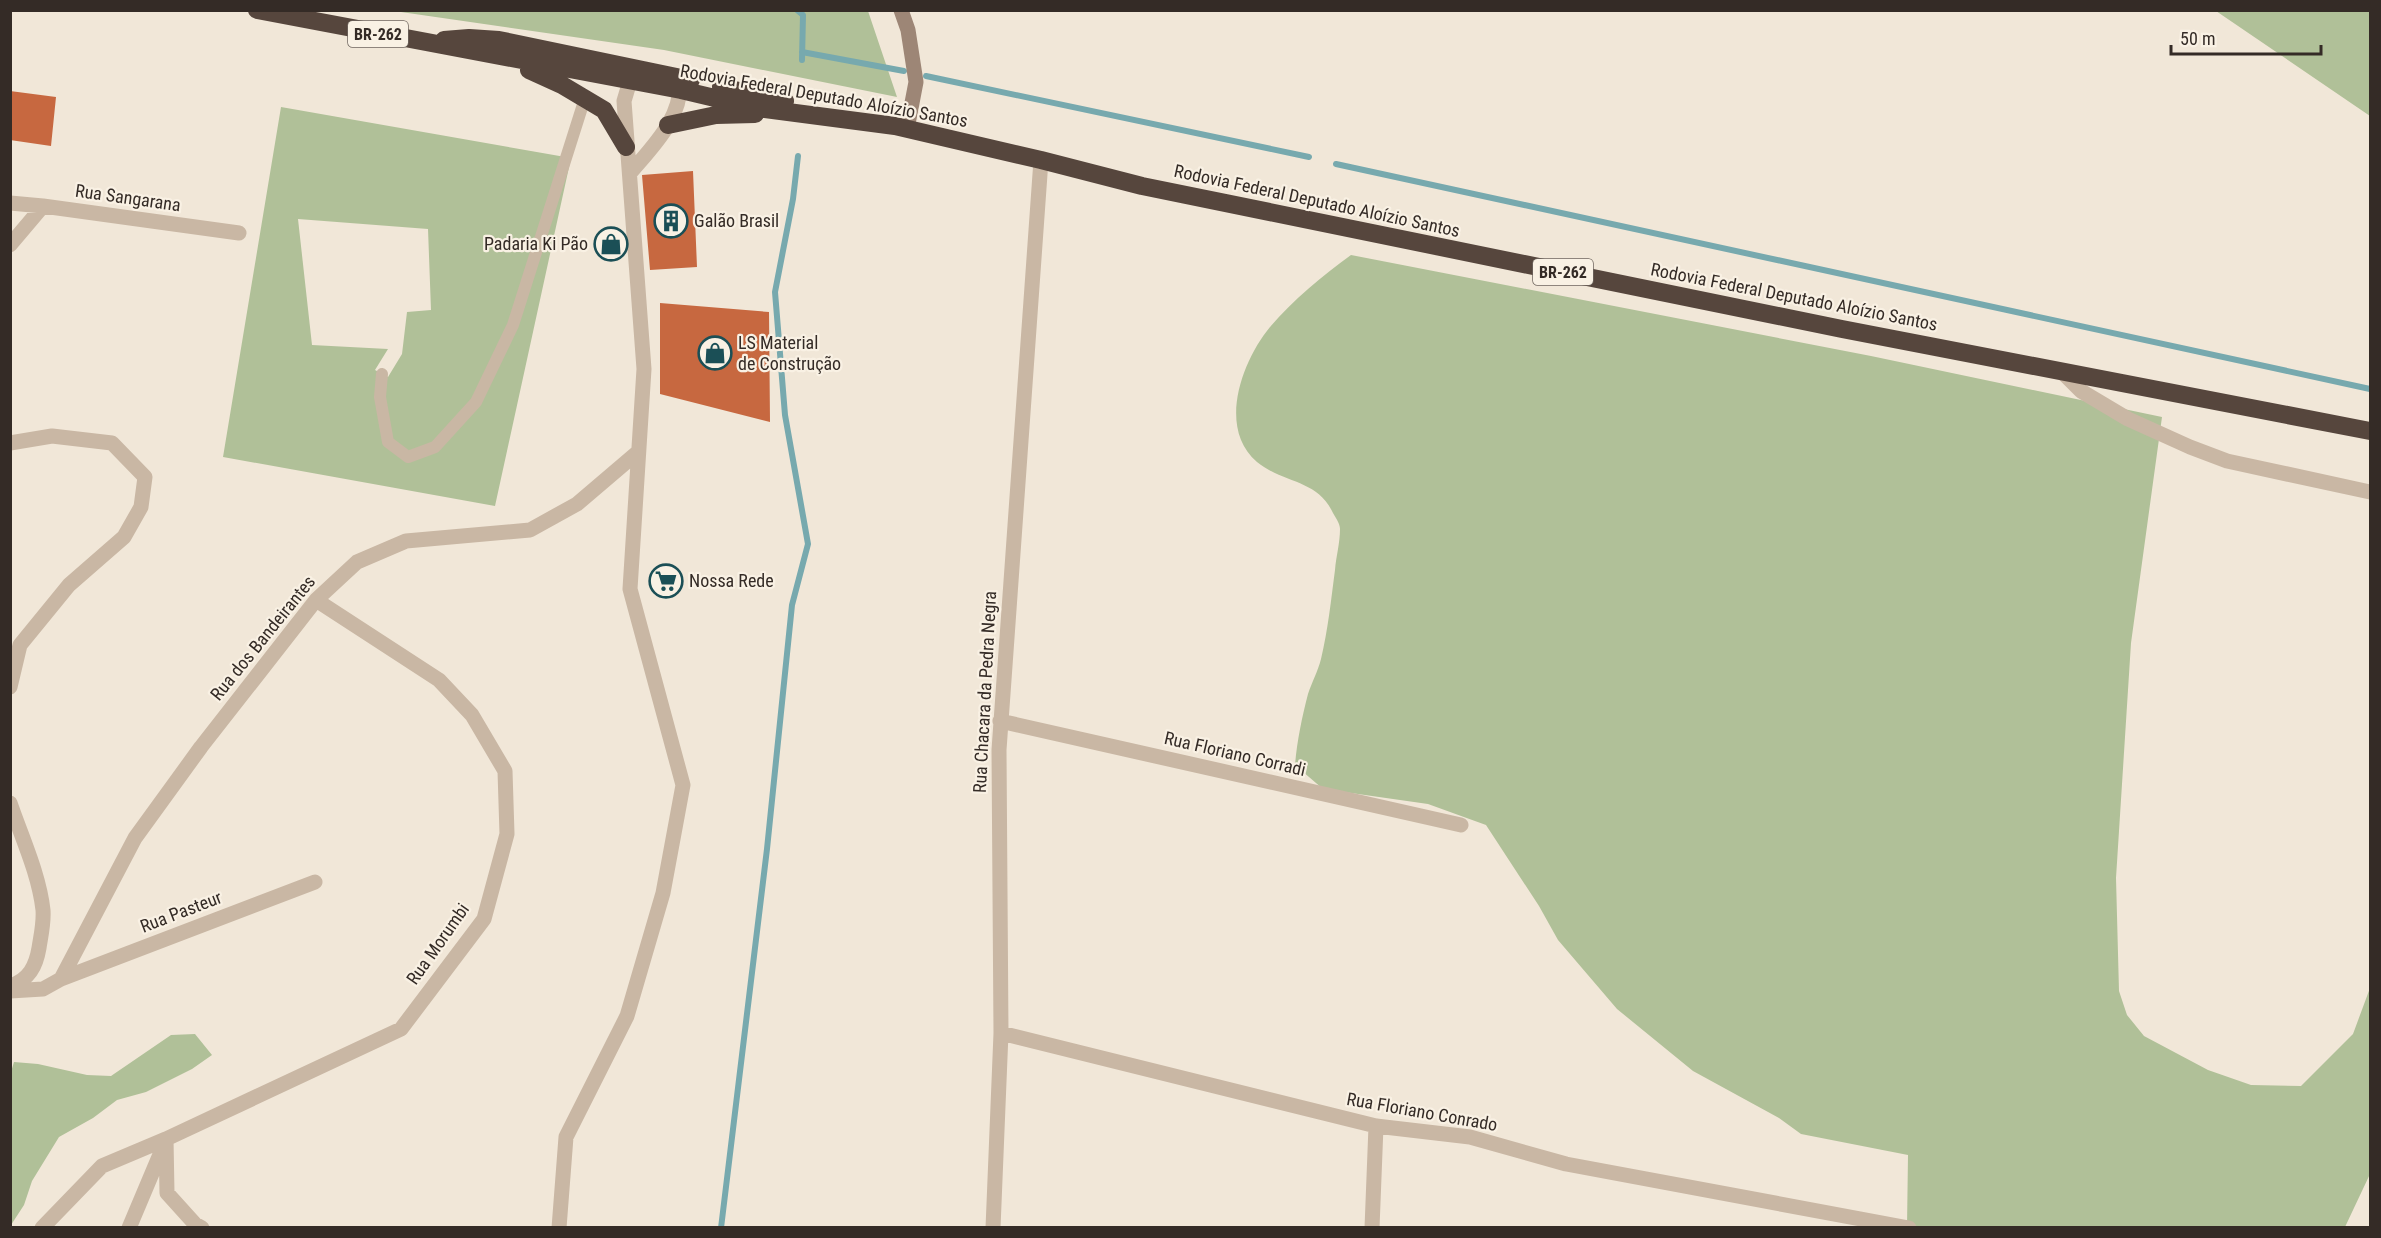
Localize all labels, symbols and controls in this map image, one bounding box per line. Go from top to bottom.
scale bar [2171,18,2321,56]
road number: BR-262 [348,21,408,47]
text: 50 m [2180,28,2215,49]
street label: Rodovia Federal Deputado Aloízio Santos [679,60,970,131]
street label: Rodovia Federal Deputado Aloízio Santos [1172,160,1462,241]
street label: Rua Sangarana [74,180,182,215]
building icon: Galão Brasil [653,203,689,239]
place label: Galão Brasil [694,210,779,231]
shop icon: Padaria Ki Pão [593,226,629,262]
place label: Padaria Ki Pão [484,233,588,254]
street label: Rodovia Federal Deputado Aloízio Santos [1649,258,1939,335]
road number: BR-262 [1533,259,1593,285]
place label: LS Material de Construção [738,332,841,374]
shop icon: LS Material de Construção [697,335,733,371]
supermarket icon: Nossa Rede [648,563,684,599]
place label: Nossa Rede [689,570,774,591]
street label: Rua dos Bandeirantes [206,571,319,704]
street label: Rua Chacara da Pedra Negra [969,590,1000,794]
street label: Rua Floriano Corradi [1162,727,1308,780]
street label: Rua Pasteur [137,886,225,937]
street label: Rua Morumbi [402,899,473,988]
street label: Rua Floriano Conrado [1345,1088,1499,1135]

